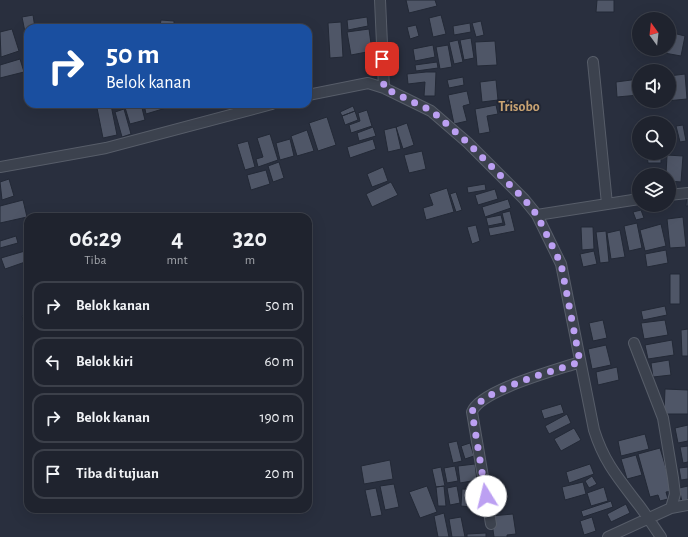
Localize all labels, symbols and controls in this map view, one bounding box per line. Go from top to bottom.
north arrow [632,12,676,56]
map controls [632,12,676,212]
icon: right [40,40,92,92]
text: 50 m [106,41,160,69]
pin [365,42,399,76]
icon: arrive [371,48,393,70]
button: sound [632,64,676,108]
text: Belok kanan [106,74,191,92]
district label: Trisobo [498,100,540,114]
button: search [632,116,676,160]
button: layers [632,168,676,212]
text: 06:29 [69,227,122,251]
text: 4 [171,227,183,251]
text: 320 [233,227,267,251]
text: Tiba [84,254,106,267]
text: mnt [167,254,188,267]
text: m [245,254,255,267]
icon: right [42,295,64,317]
text: Belok kanan [76,298,150,313]
text: 50 m [265,298,294,313]
icon: left [42,351,64,373]
text: Belok kiri [76,354,133,369]
text: 60 m [265,354,294,369]
icon: right [42,407,64,429]
text: Belok kanan [76,410,150,425]
text: 190 m [259,410,294,425]
icon: arrive [42,463,64,485]
text: Tiba di tujuan [76,466,159,481]
text: 20 m [265,466,294,481]
position arrow [465,475,507,517]

